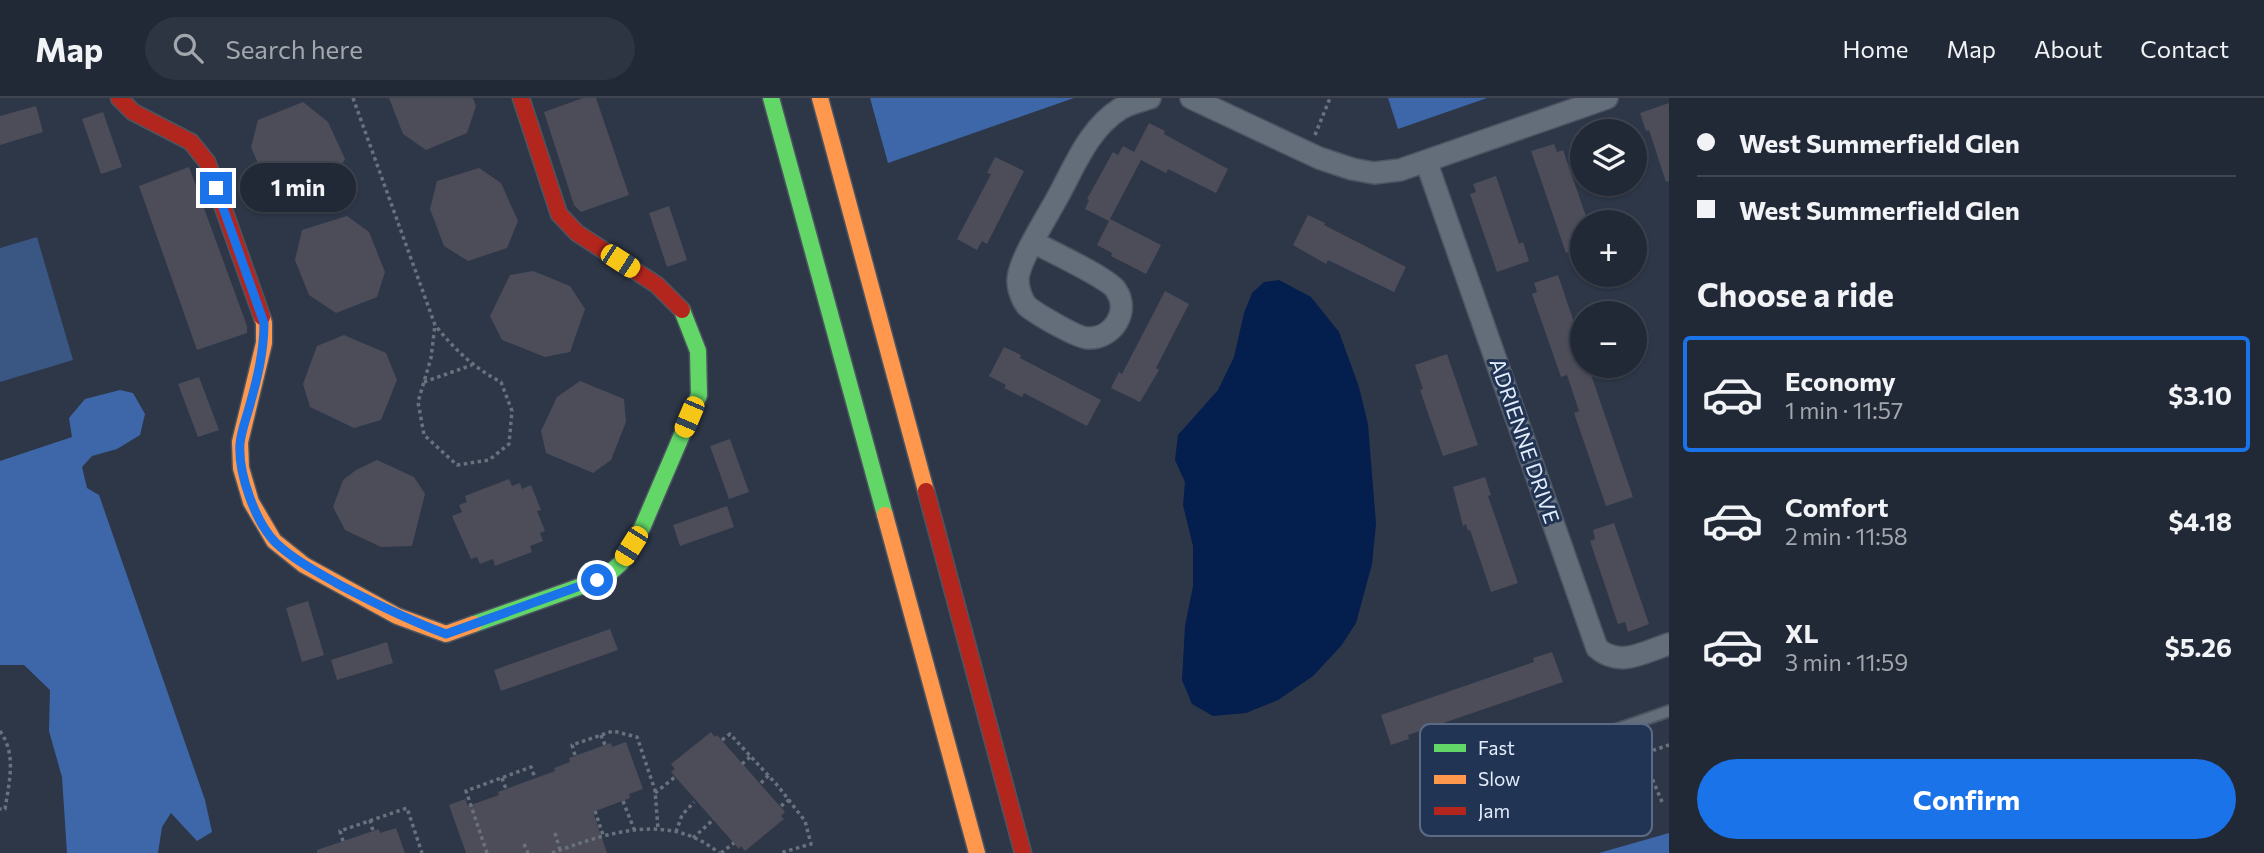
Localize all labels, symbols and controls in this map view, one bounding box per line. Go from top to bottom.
search box [145,17,635,80]
text: Map [35,28,103,69]
icon: search [169,29,207,67]
text: Search here [225,33,363,64]
text: Home [1843,34,1909,63]
text: Map [1947,34,1996,63]
text: About [2034,34,2102,63]
text: Contact [2140,34,2229,63]
map controls [1570,119,1647,378]
button: layers [1570,119,1647,196]
text: West Summerfield Glen [1739,127,2020,158]
callout: 1 min [241,164,356,212]
route end [200,172,232,204]
text: 1 min [271,173,325,201]
text: West Summerfield Glen [1739,194,2020,225]
button: + [1570,210,1647,287]
car [597,241,644,281]
text: Choose a ride [1697,274,1894,314]
button: − [1570,301,1647,378]
street label: ADRIENNE DRIVE [1485,355,1565,526]
icon: car [1701,363,1764,426]
text: Economy [1785,365,1896,396]
text: $3.10 [2168,379,2232,410]
car [672,394,707,440]
text: 1 min · 11:57 [1785,396,1903,424]
icon: car [1701,489,1764,552]
text: Comfort [1785,491,1888,522]
text: $4.18 [2168,505,2232,536]
text: 2 min · 11:58 [1785,522,1908,550]
car [611,523,652,569]
route start [581,564,613,596]
icon: car [1701,615,1764,678]
text: XL [1785,617,1819,648]
text: $5.26 [2165,631,2232,662]
text: 3 min · 11:59 [1785,648,1908,676]
legend [1420,724,1652,836]
text: Fast [1478,736,1515,759]
button: Confirm [1697,759,2236,839]
text: Slow [1478,767,1520,790]
text: Jam [1478,799,1510,822]

